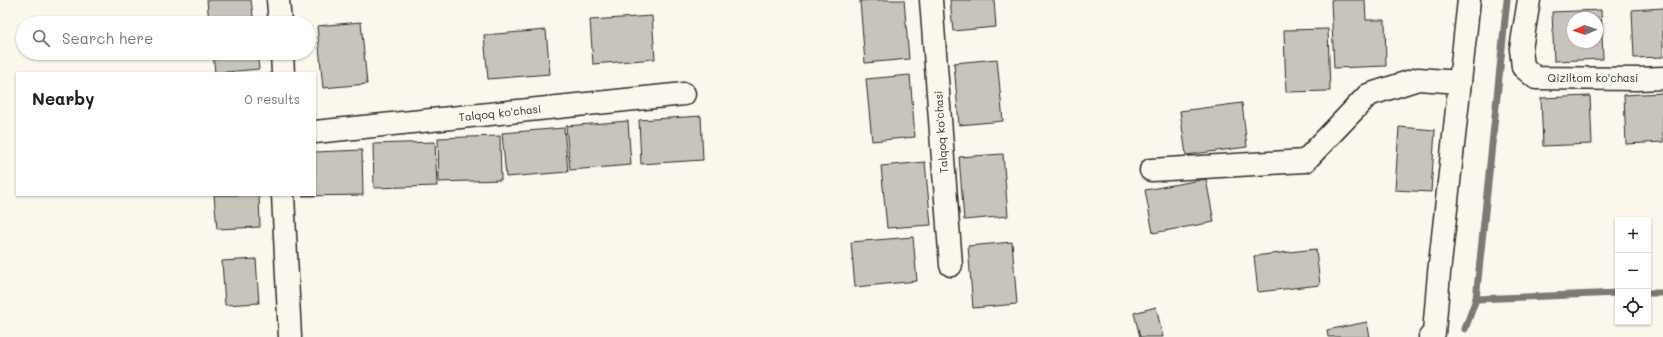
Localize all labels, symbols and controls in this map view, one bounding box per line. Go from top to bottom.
north arrow [1567,12,1603,48]
search box [16,16,316,60]
icon: search [30,27,52,49]
text: Search here [62,28,153,48]
street label: Qiziltom ko'chasi [1548,70,1638,85]
text: Nearby [32,87,94,109]
text: 0 results [245,90,300,107]
street label: Talqoq ko'chasi [930,90,951,174]
street label: Talqoq ko'chasi [458,101,542,124]
map controls [1615,217,1651,325]
button: + [1615,217,1651,253]
button: − [1615,253,1651,289]
button: locate [1615,289,1651,325]

